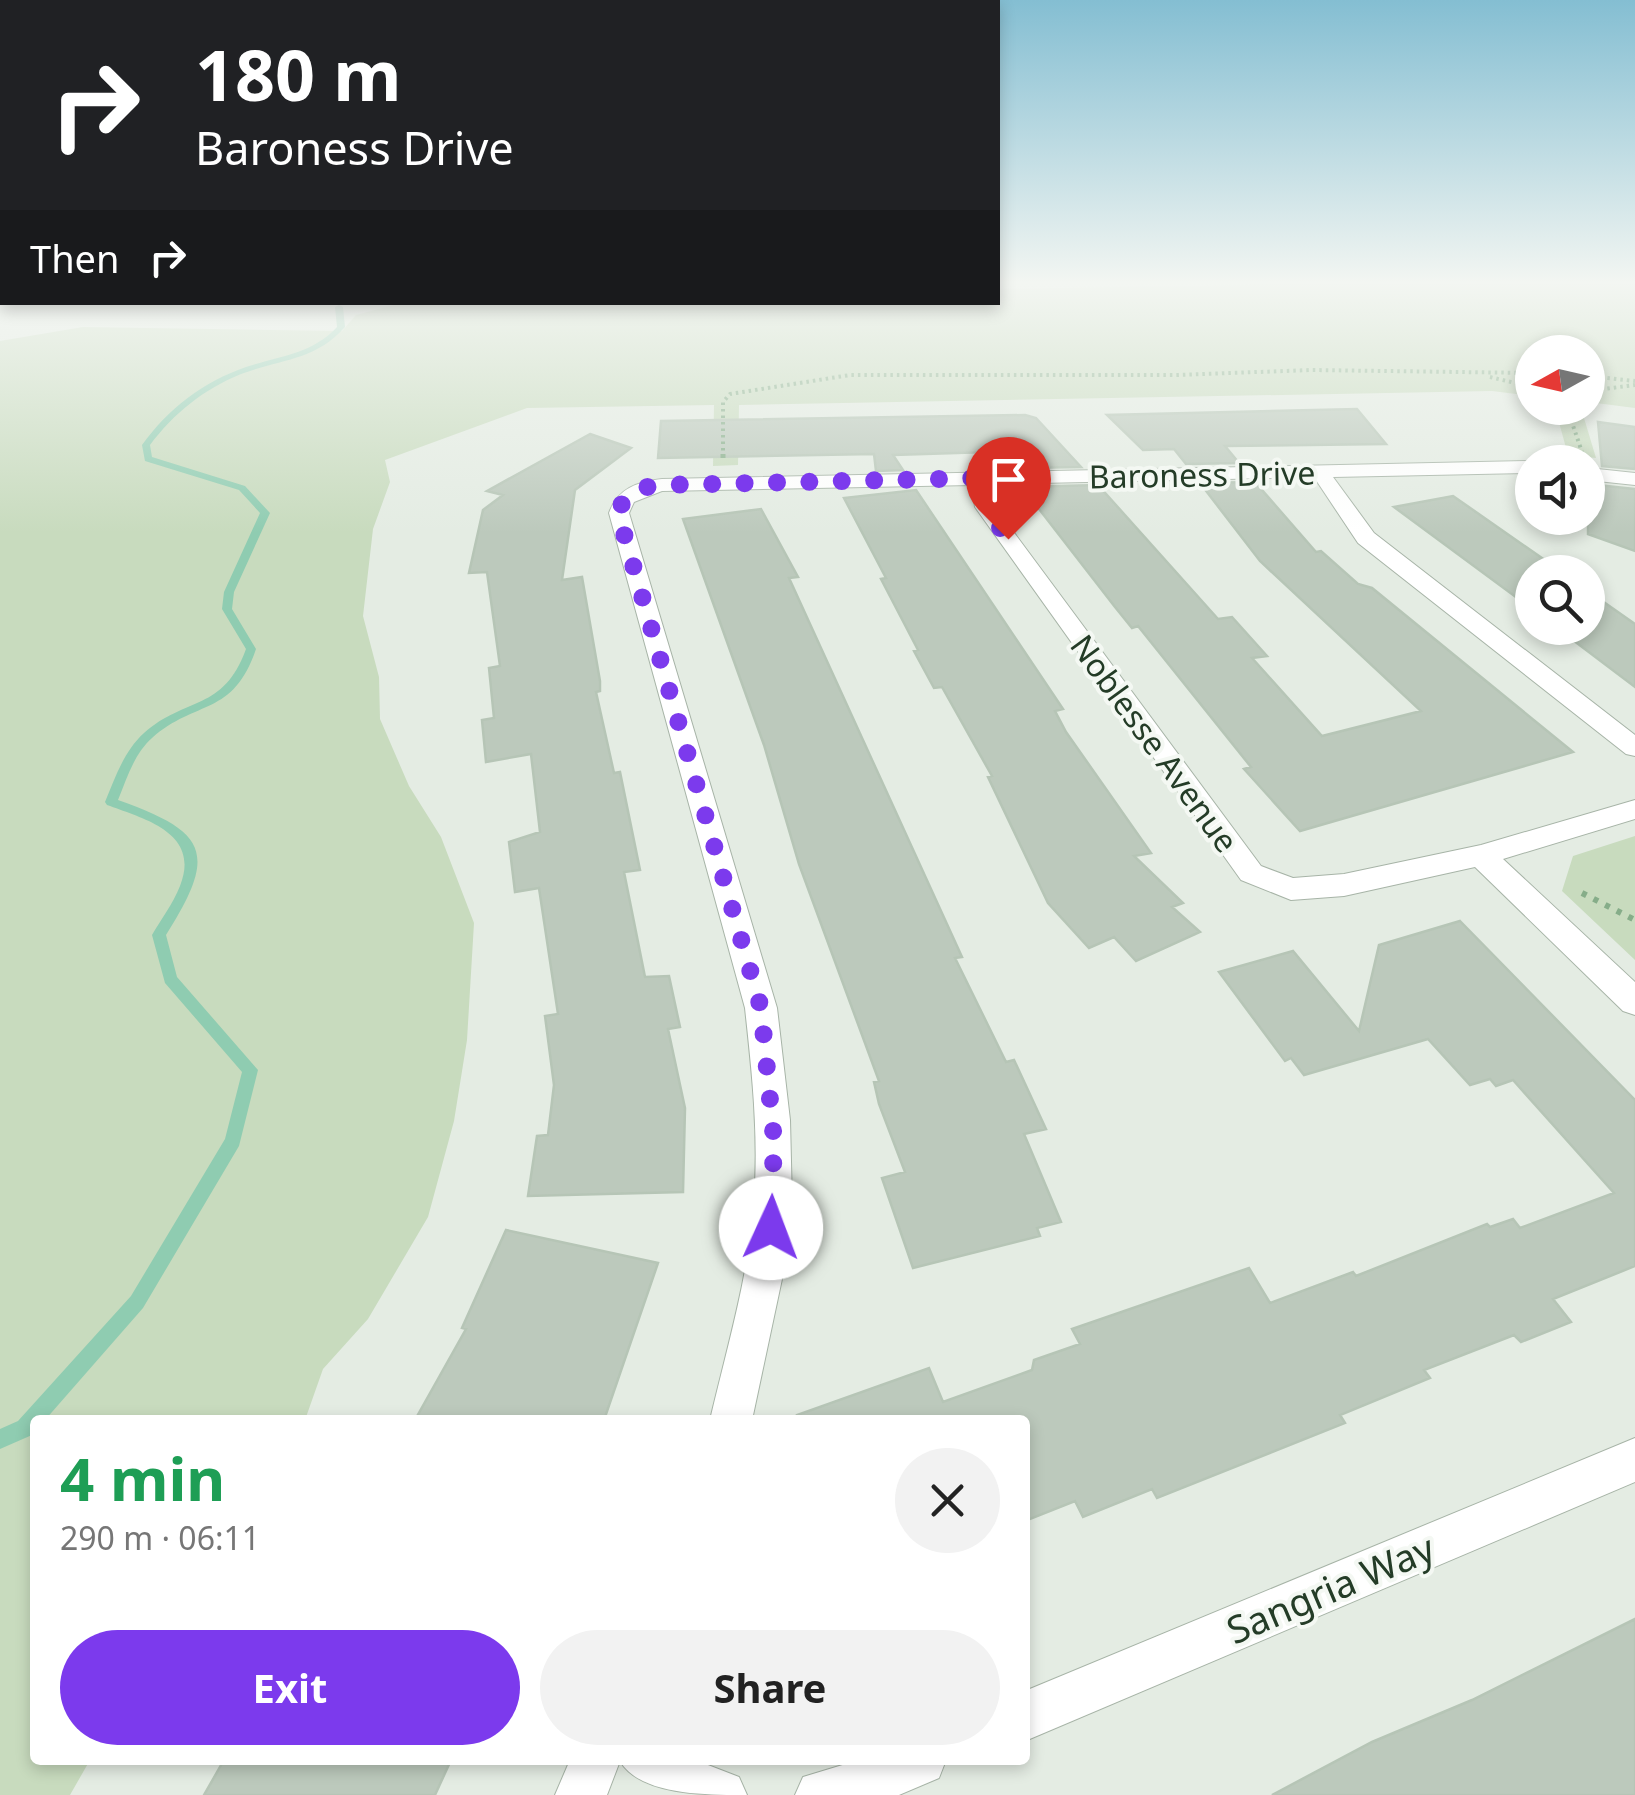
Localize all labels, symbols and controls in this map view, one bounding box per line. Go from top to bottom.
text: 180 m [195,26,402,122]
icon: right [30,40,160,170]
text: Baroness Drive [195,117,514,178]
icon: right [140,230,195,285]
text: Then [30,232,120,284]
north arrow [1515,335,1605,425]
map controls [1515,335,1605,645]
pin [966,437,1051,540]
button: sound [1515,445,1605,535]
street label: Baroness Drive [1088,451,1316,497]
icon: arrive [981,452,1036,507]
button: search [1515,555,1605,645]
street label: Noblesse Avenue [1061,626,1249,860]
position arrow [719,1176,823,1280]
text: 4 min [60,1437,225,1519]
button: close [895,1448,1000,1553]
text: 290 m · 06:11 [60,1516,260,1559]
street label: Sangria Way [1218,1521,1442,1655]
button: Exit [60,1630,520,1745]
button: Share [540,1630,1000,1745]

